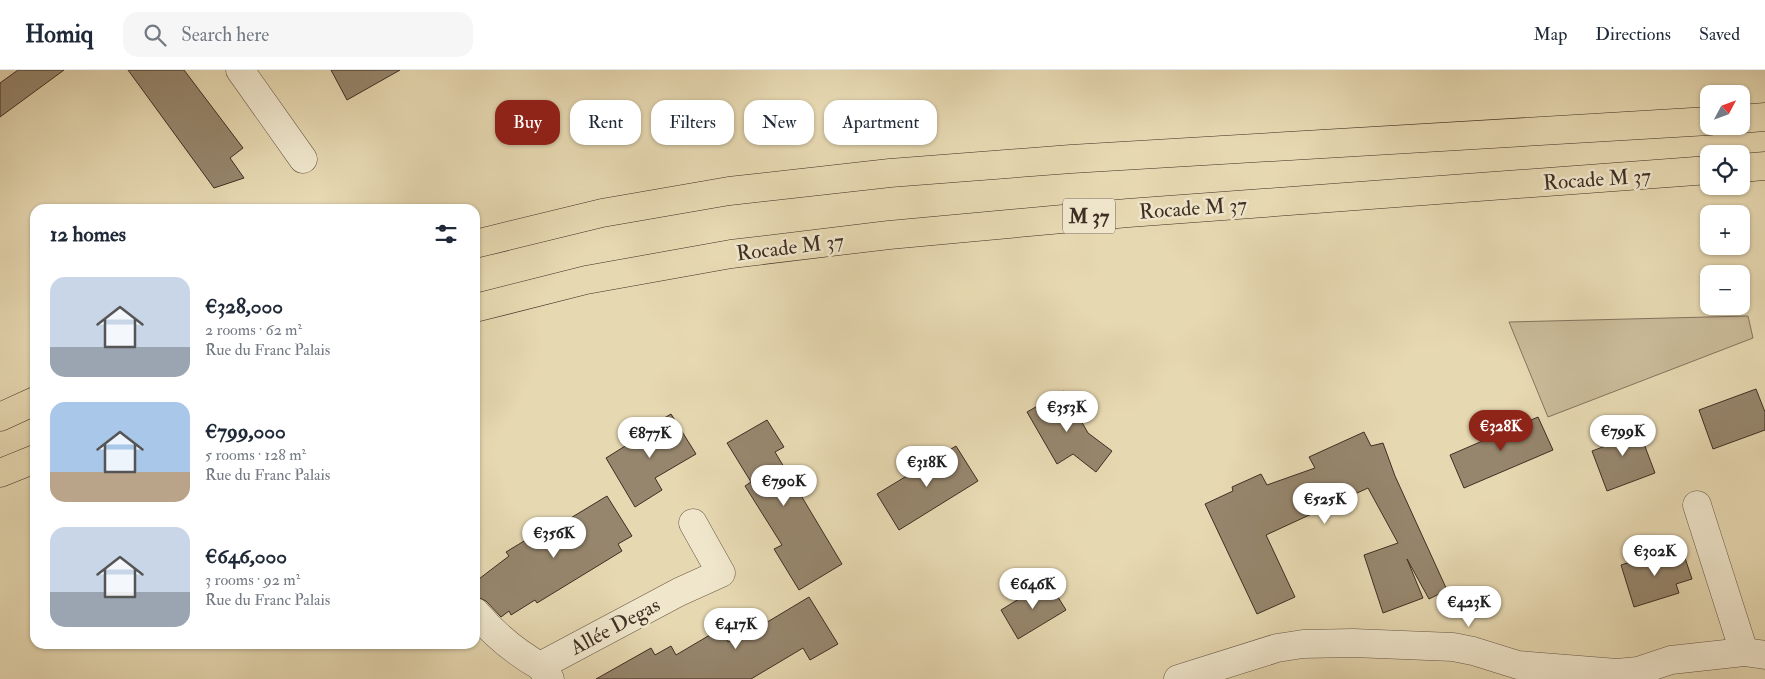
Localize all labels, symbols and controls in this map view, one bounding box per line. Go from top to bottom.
search box [123,12,473,57]
text: Homiq [25,19,93,50]
icon: search [141,21,169,49]
text: Search here [181,23,269,47]
text: Map [1534,23,1567,46]
text: Directions [1595,23,1671,46]
text: Saved [1699,23,1740,46]
north arrow [1700,85,1750,135]
map controls [1700,85,1750,315]
chip: Buy [495,100,560,145]
chip: Rent [570,100,641,145]
chip: Filters [651,100,734,145]
chip: New [744,100,814,145]
chip: Apartment [824,100,937,145]
button: locate [1700,145,1750,195]
street label: Rocade M 37 [1542,162,1652,197]
street label: Rocade M 37 [1138,191,1248,226]
road number: M 37 [1063,198,1115,234]
button: + [1700,205,1750,255]
icon: filters [432,220,460,248]
text: 12 homes [50,221,126,248]
street label: Rocade M 37 [735,227,846,267]
button: − [1700,265,1750,315]
text: €328,000 [205,293,283,320]
icon: home [90,297,150,357]
text: 2 rooms · 62 m² [205,320,302,340]
text: Rue du Franc Palais [205,340,330,360]
pin: €353K [1032,390,1102,433]
text: €353K [1047,397,1087,417]
pin: €328K [1466,410,1536,452]
pin: €799K [1588,414,1658,457]
pin: €877K [615,416,685,459]
text: €328K [1480,416,1522,436]
text: €799,000 [205,418,286,445]
text: €799K [1601,421,1645,441]
icon: home [90,422,150,482]
text: €877K [629,423,671,443]
text: 5 rooms · 128 m² [205,445,306,465]
pin: €318K [892,446,962,488]
text: €318K [907,452,947,472]
pin: €790K [749,464,819,507]
text: Rue du Franc Palais [205,465,330,485]
text: €790K [762,471,806,491]
pin: €525K [1290,482,1360,525]
text: €525K [1304,489,1346,509]
pin: €356K [519,516,589,559]
text: €356K [533,523,575,543]
pin: €302K [1620,534,1690,577]
text: €302K [1634,541,1677,561]
text: €646,000 [205,543,287,570]
icon: home [90,547,150,607]
pin: €646K [998,568,1068,610]
text: 3 rooms · 92 m² [205,570,300,590]
text: €646K [1010,574,1056,594]
pin: €423K [1434,586,1504,628]
text: Rue du Franc Palais [205,590,330,610]
street label: Allée Degas [565,592,665,662]
text: €423K [1447,592,1491,612]
pin: €417K [701,608,771,650]
text: €417K [715,614,757,634]

